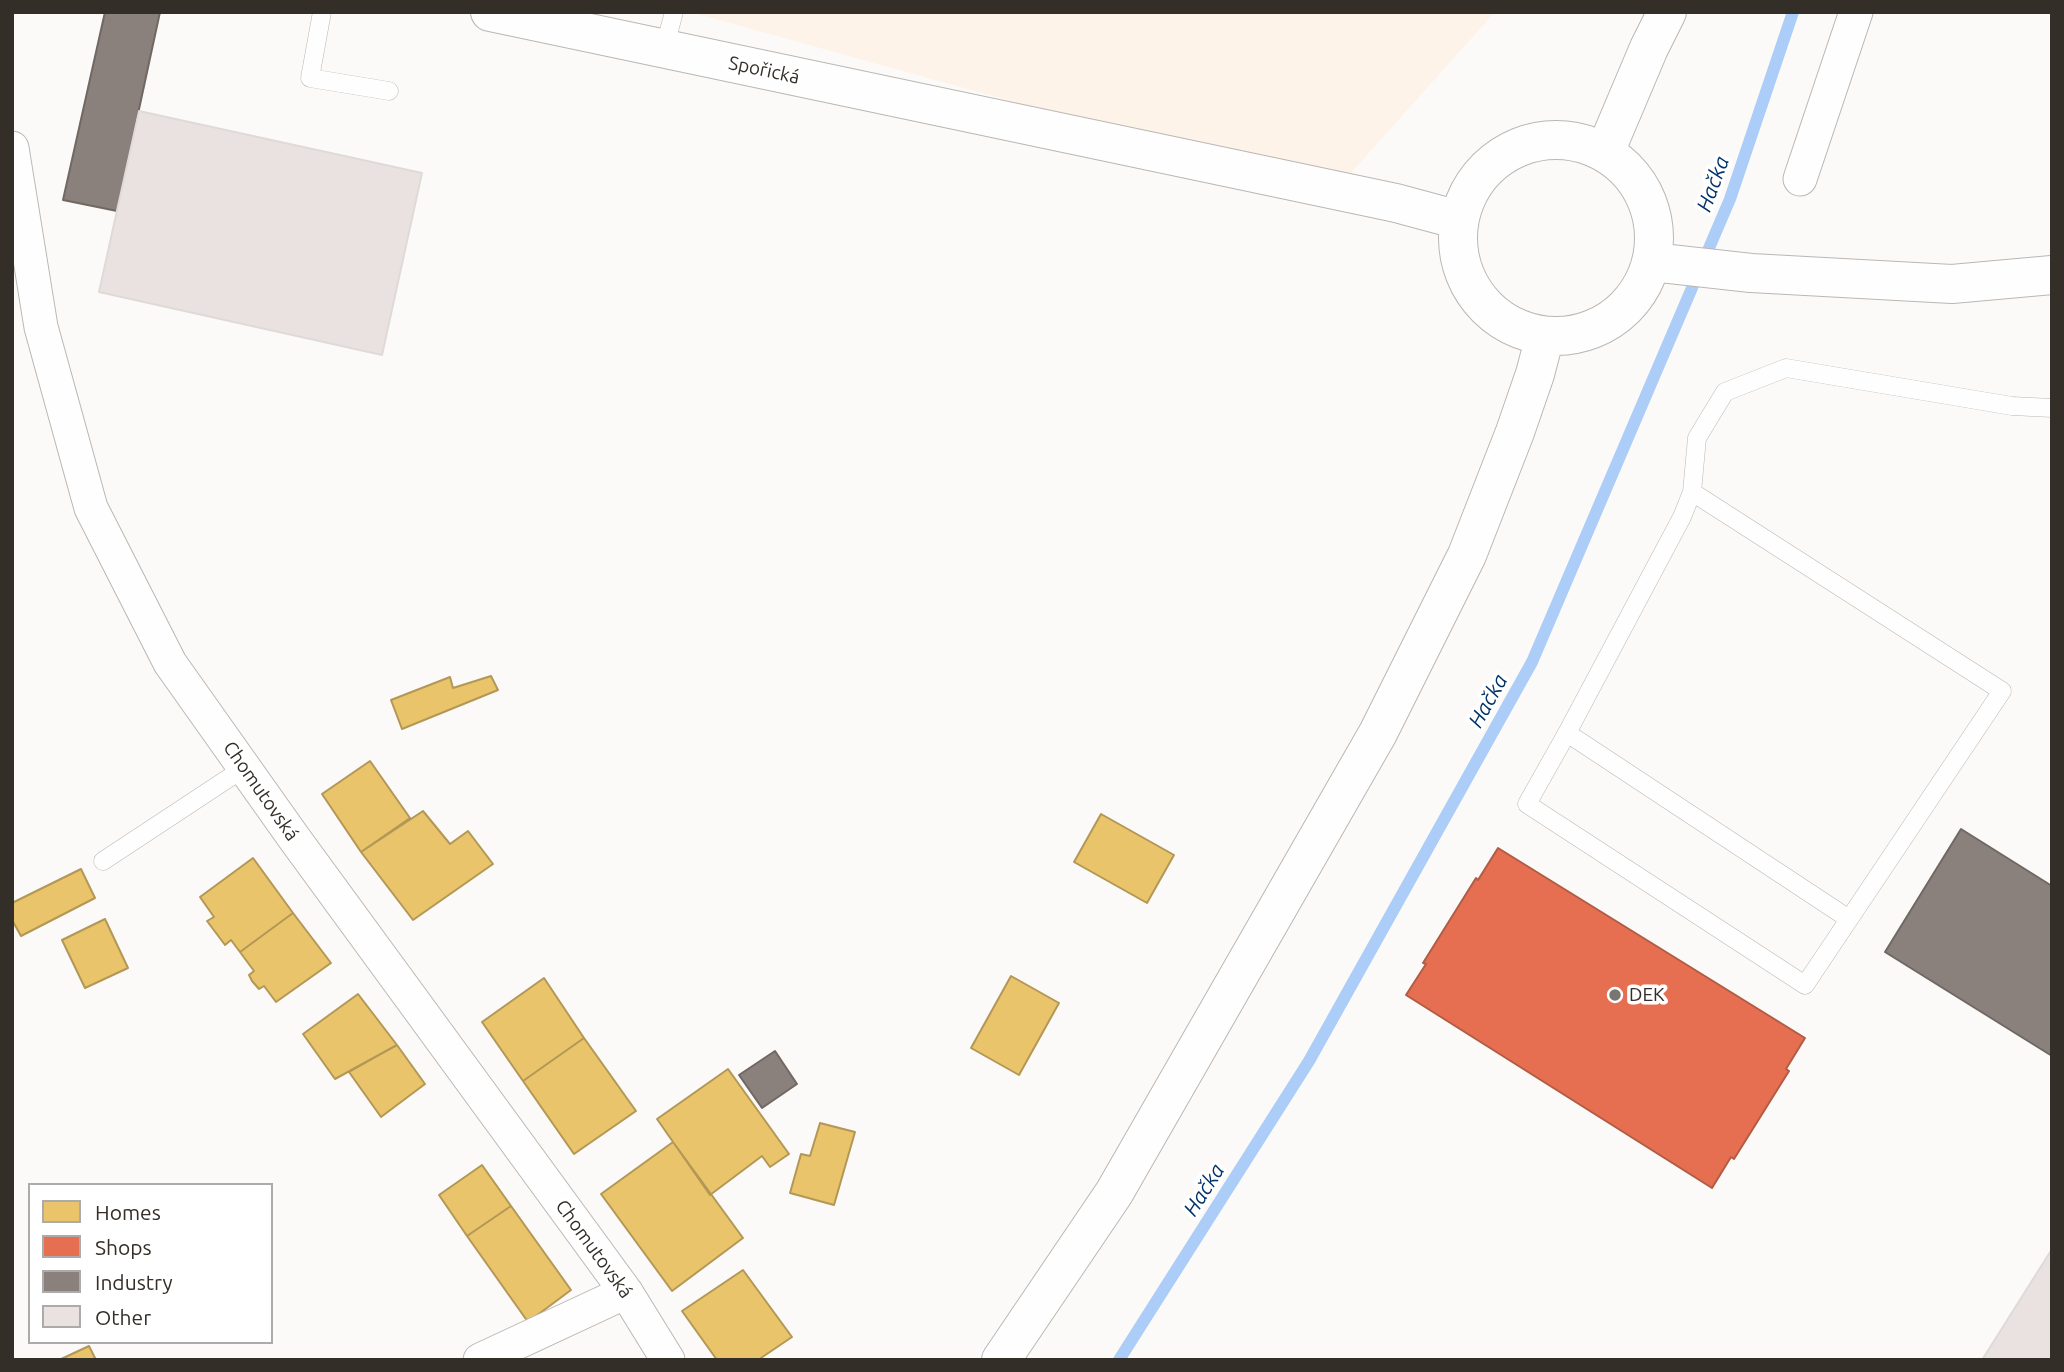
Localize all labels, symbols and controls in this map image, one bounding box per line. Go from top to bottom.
street label: Spořická [726,51,802,89]
water label: Hačka [1691,153,1735,215]
water label: Hačka [1463,670,1513,732]
street label: Chomutovská [218,737,304,845]
place label: DEK [1629,984,1665,1006]
marker: DEK [1607,987,1623,1003]
water label: Hačka [1178,1159,1230,1221]
legend [28,1183,273,1344]
street label: Chomutovská [551,1195,637,1303]
text: Homes [95,1200,161,1224]
text: Shops [95,1235,152,1259]
text: Industry [95,1270,173,1294]
text: Other [95,1305,151,1329]

